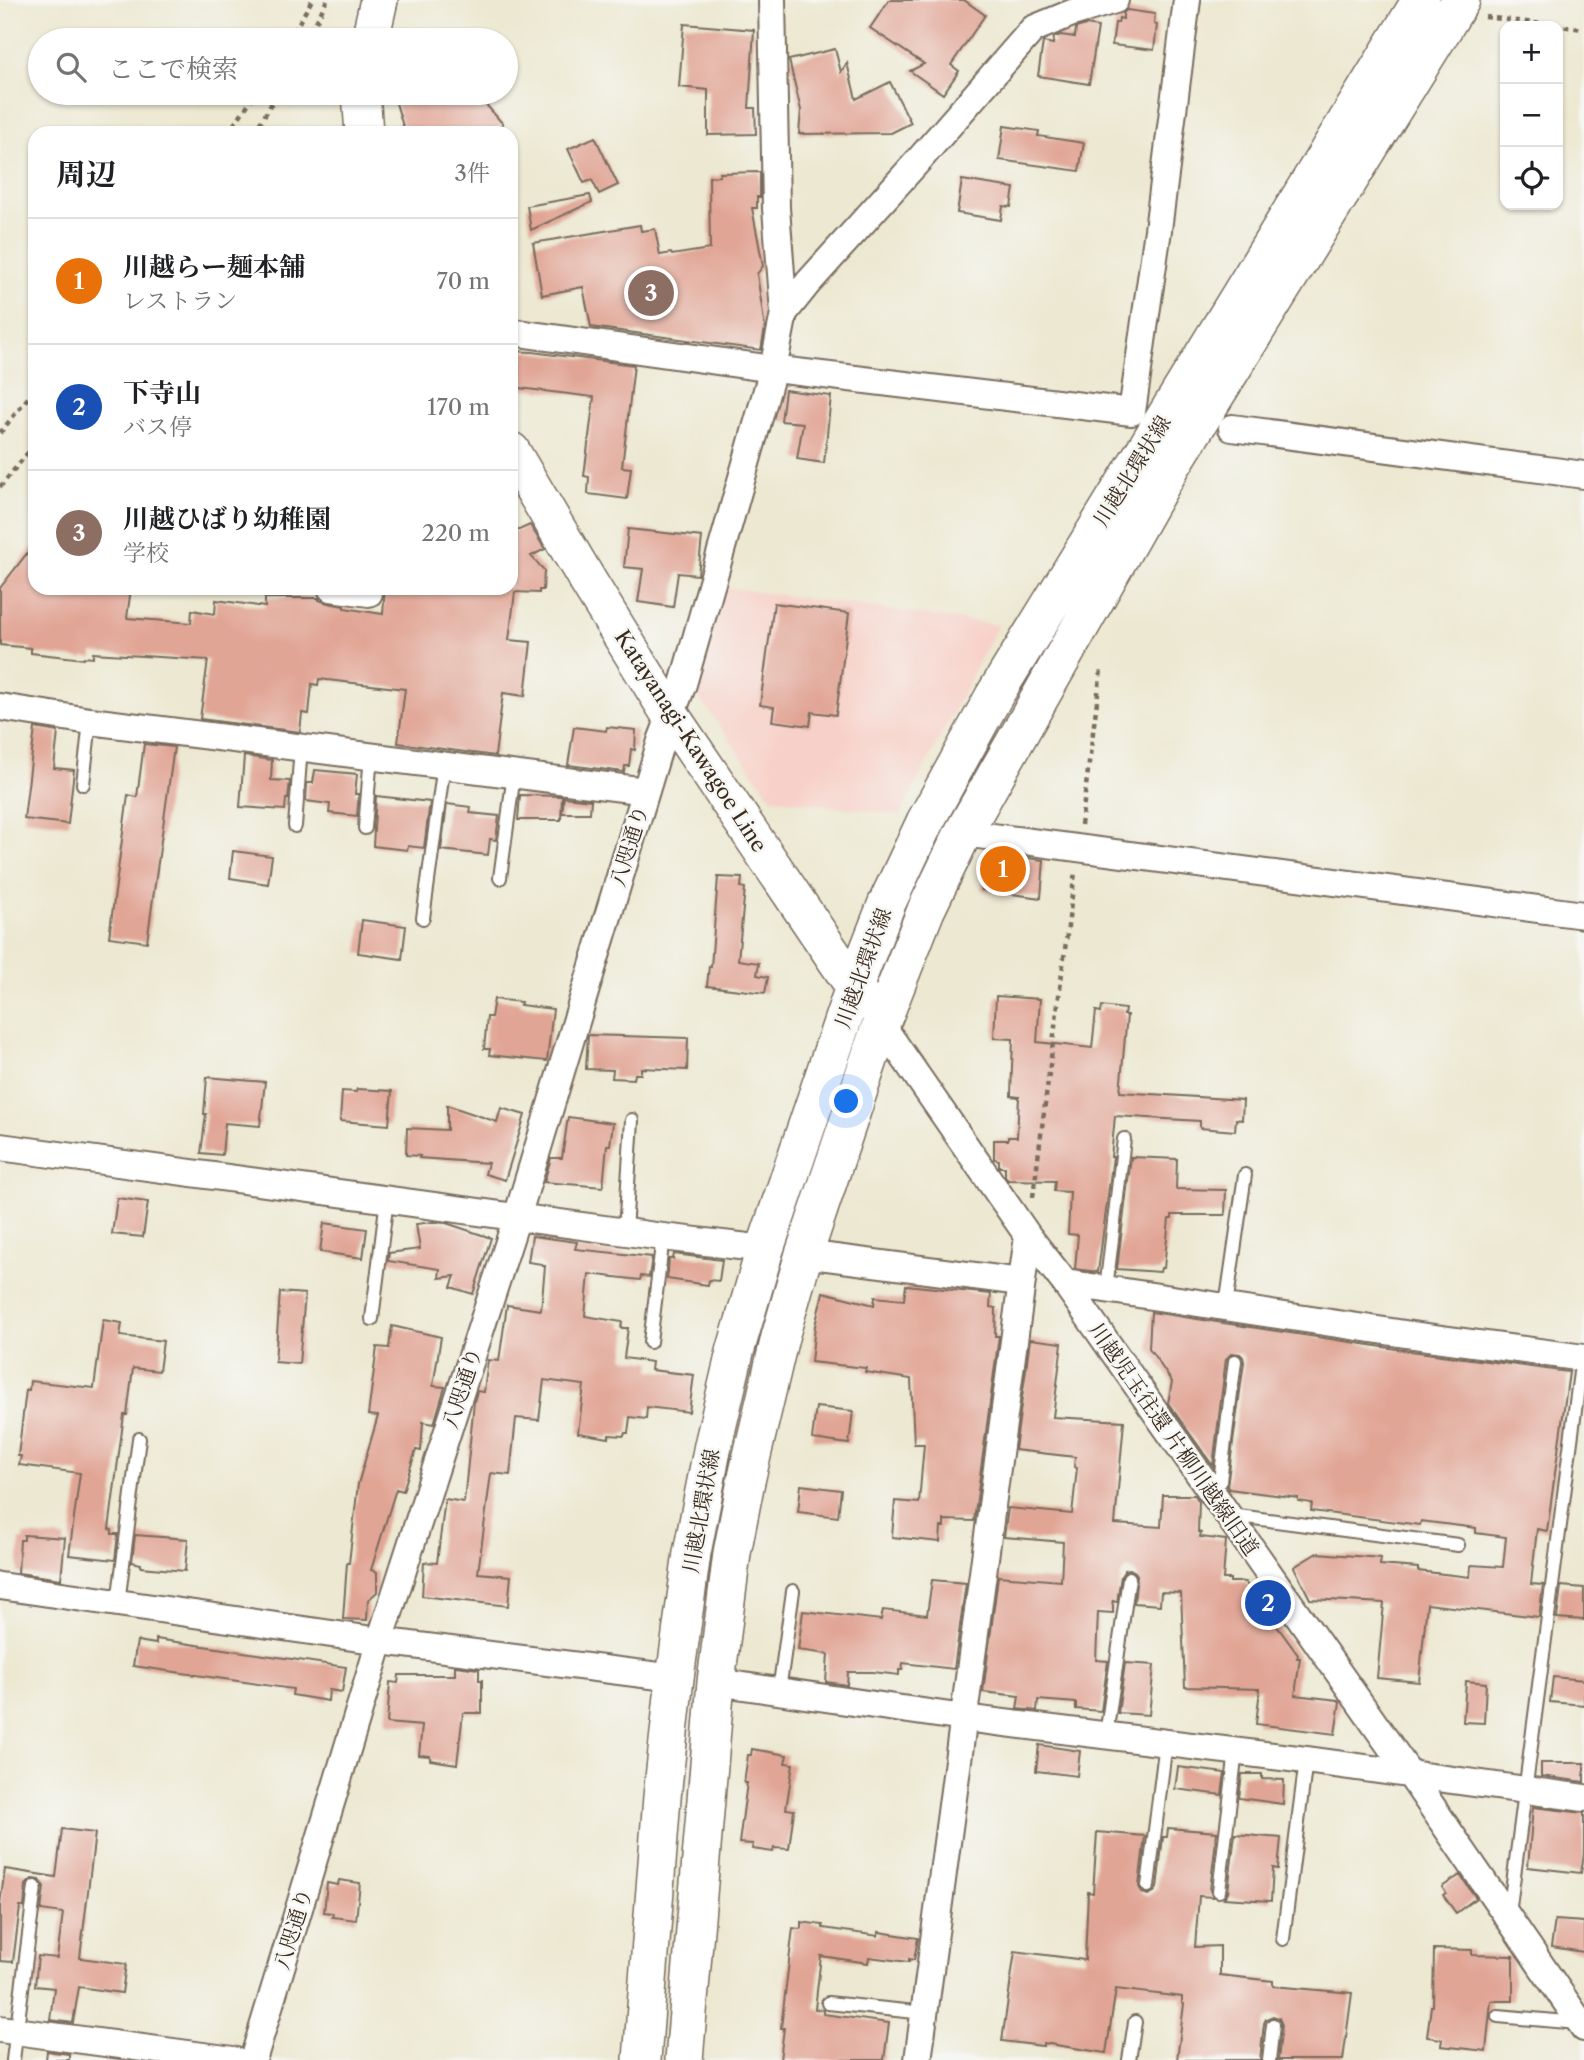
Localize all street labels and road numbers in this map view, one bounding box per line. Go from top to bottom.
street label: 川越北環状線 [1088,411,1176,531]
street label: Katayanagi-Kawagoe Line [610,625,772,857]
street label: 八咫通り [605,802,653,890]
street label: 川越北環状線 [830,905,896,1031]
street label: 川越児玉往還 片柳川越線旧道 [1084,1318,1264,1560]
street label: 八咫通り [437,1344,487,1432]
street label: 川越北環状線 [678,1447,724,1575]
street label: 八咫通り [269,1885,317,1973]

